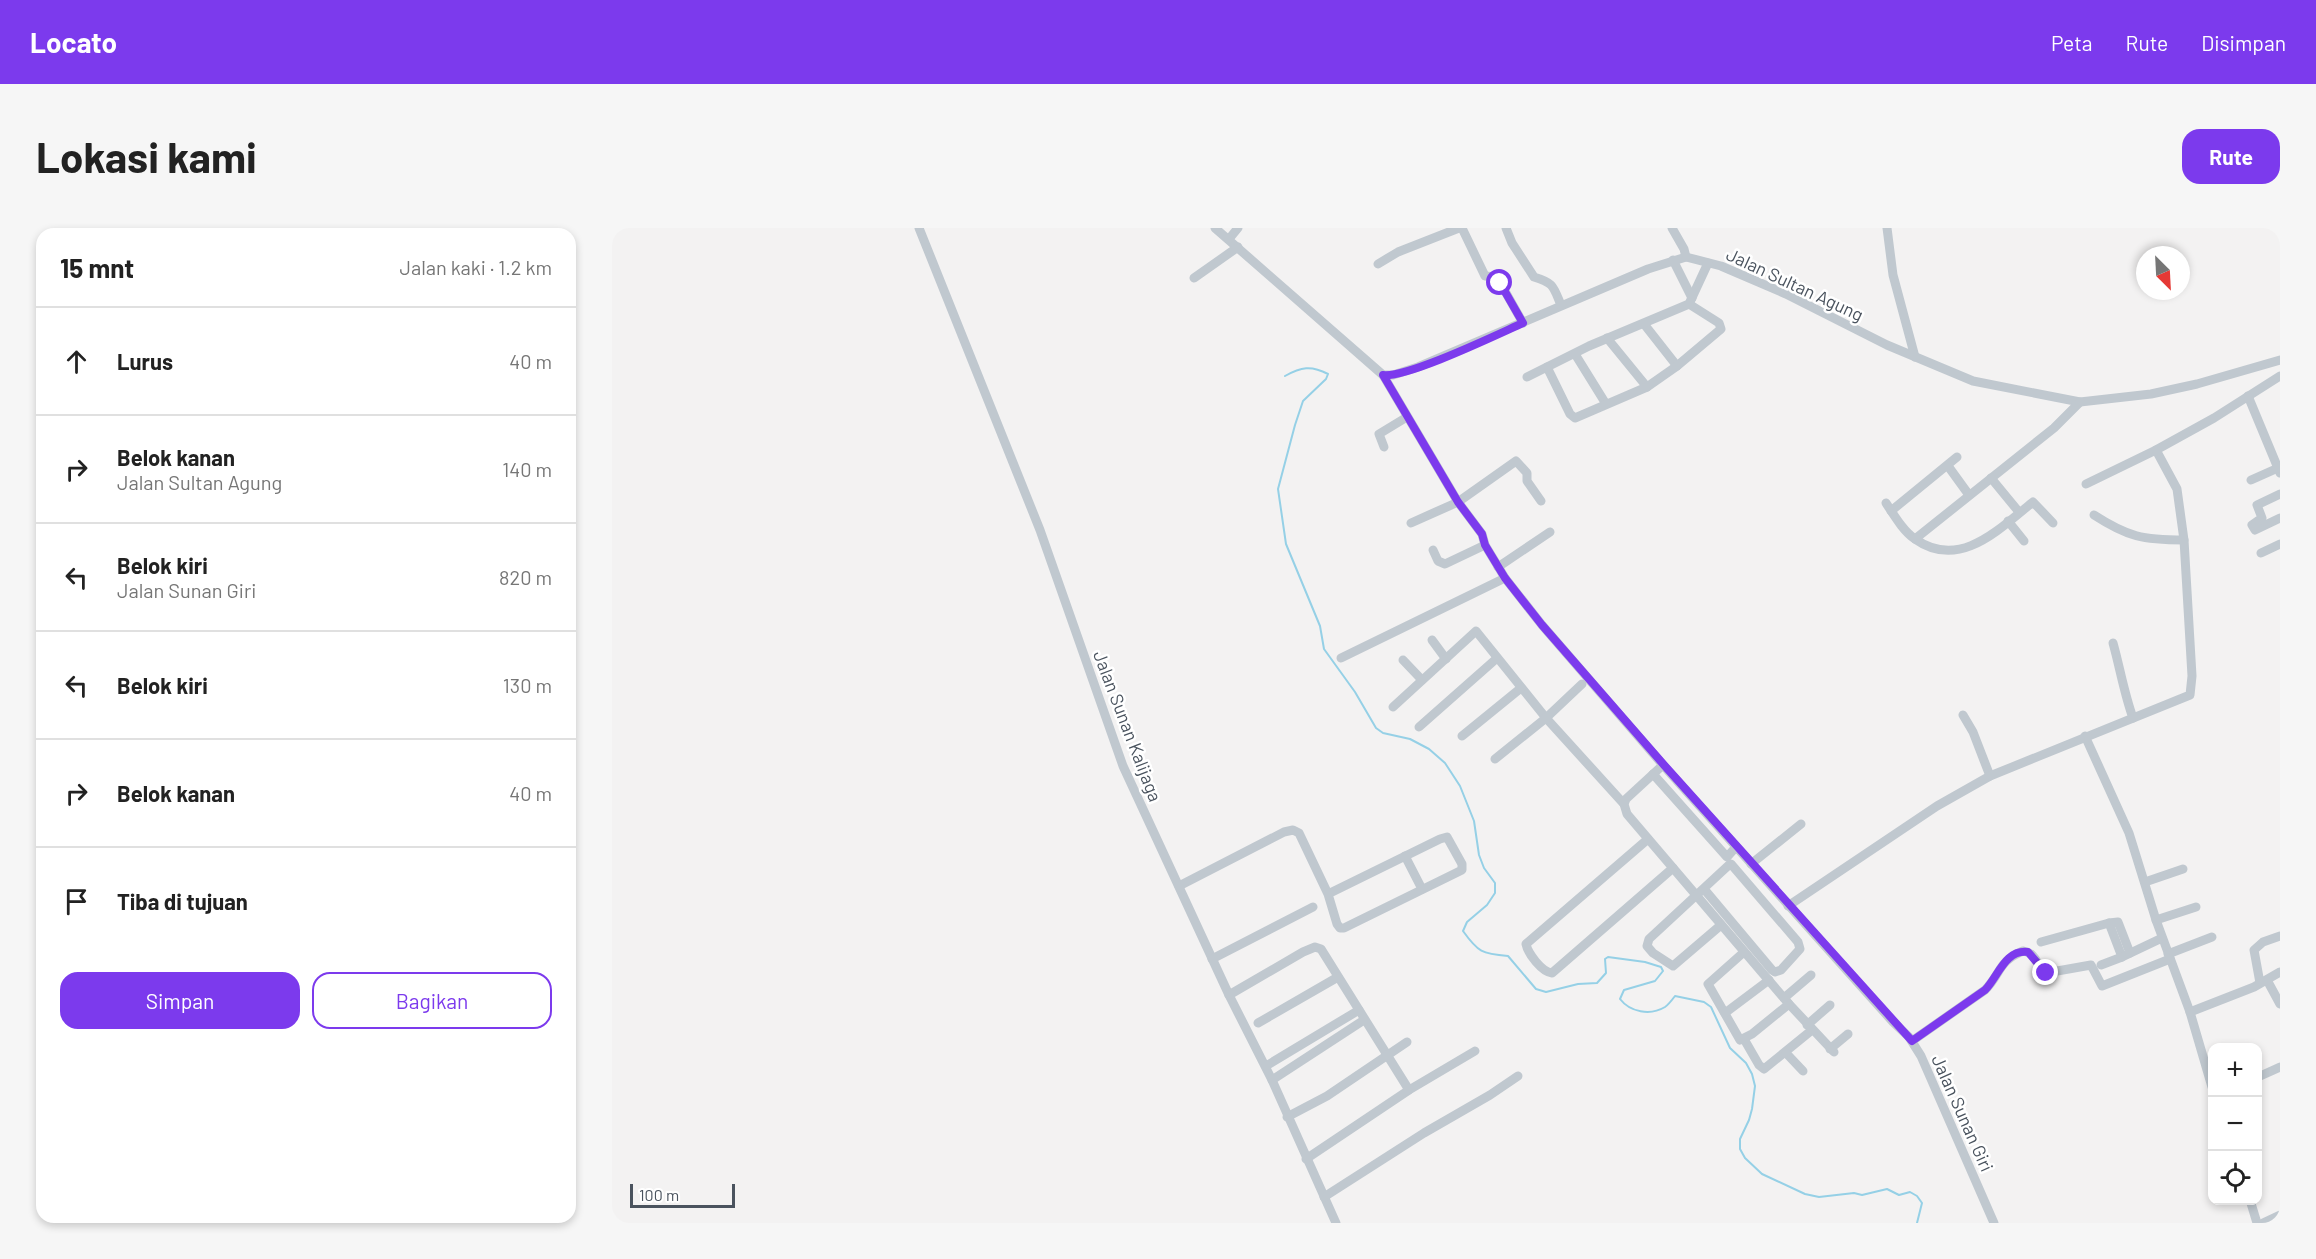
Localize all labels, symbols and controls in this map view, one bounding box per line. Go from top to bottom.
text: Locato [30,25,117,59]
text: Peta [2051,30,2093,55]
text: Rute [2126,30,2168,55]
text: Disimpan [2201,30,2286,55]
button: Rute [2182,129,2280,184]
text: Lokasi kami [36,131,257,181]
street label: Jalan Sultan Agung [1723,243,1867,325]
north arrow [2136,246,2190,300]
text: 15 mnt [60,252,134,283]
text: Jalan kaki · 1.2 km [399,255,552,279]
route start [1486,269,1512,295]
icon: ahead [60,345,93,378]
text: Lurus [117,348,173,374]
text: 40 m [509,349,552,373]
text: Belok kanan [117,444,235,470]
icon: right [60,453,93,486]
text: 140 m [502,457,552,481]
text: Jalan Sultan Agung [117,470,282,494]
text: Belok kiri [117,552,208,578]
icon: left [60,561,93,594]
text: 820 m [499,565,552,589]
text: Jalan Sunan Giri [117,578,256,602]
street label: Jalan Sunan Kalijaga [1089,647,1167,805]
icon: left [60,669,93,702]
text: Belok kiri [117,672,208,698]
text: 130 m [503,673,552,697]
icon: right [60,777,93,810]
text: Belok kanan [117,780,235,806]
text: 40 m [509,781,552,805]
icon: arrive [60,885,93,918]
text: Tiba di tujuan [117,888,248,914]
route end [2032,959,2058,985]
button: Simpan [60,972,300,1029]
button: Bagikan [312,972,552,1029]
map controls [2208,1043,2262,1205]
button: + [2208,1043,2262,1097]
street label: Jalan Sunan Giri [1927,1051,1999,1175]
button: − [2208,1097,2262,1151]
button: locate [2208,1151,2262,1205]
scale bar [630,1181,735,1208]
text: 100 m [639,1185,679,1204]

